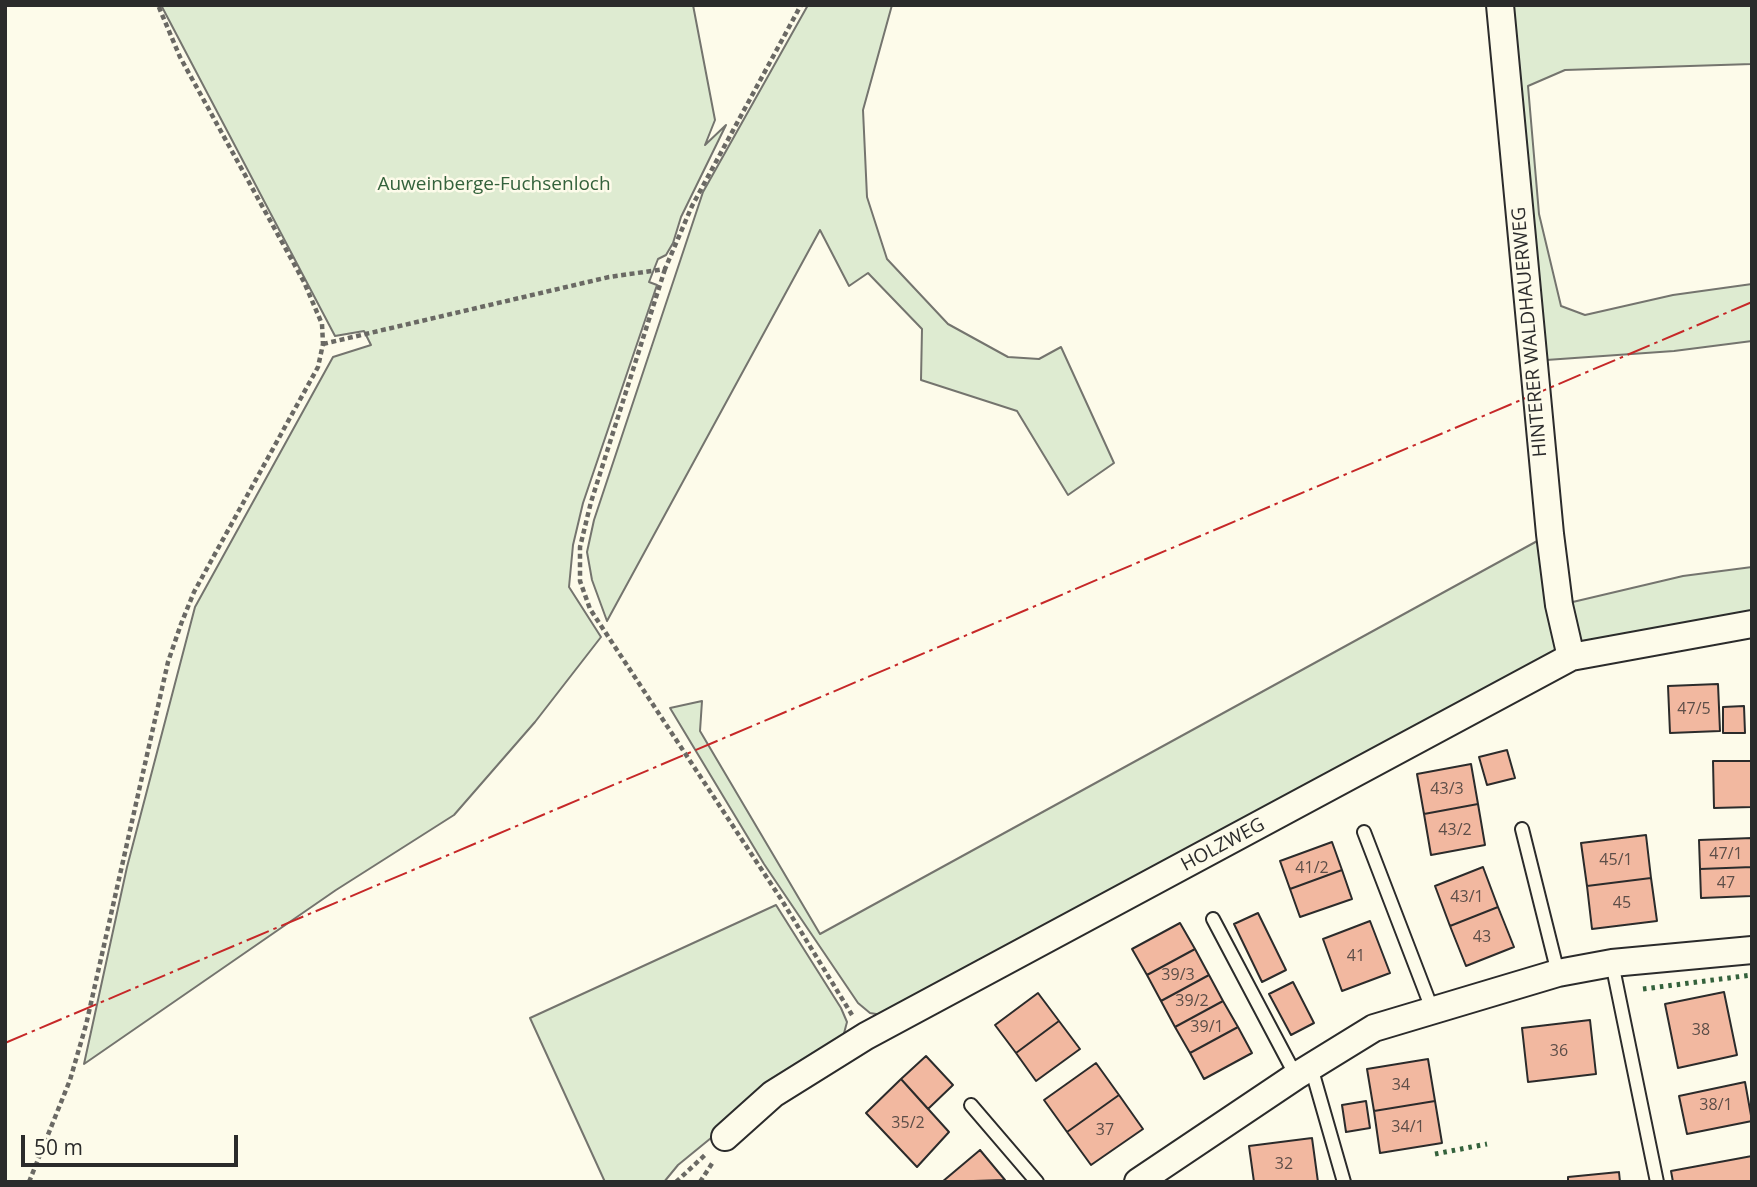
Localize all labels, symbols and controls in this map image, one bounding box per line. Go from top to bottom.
park label: Auweinberge-Fuchsenloch [377,174,611,196]
street label: HINTERER WALDHAUERWEG [1508,206,1552,458]
house number: 47/5 [1677,699,1711,719]
house number: 43/3 [1430,779,1464,799]
street label: HOLZWEG [1177,813,1269,877]
house number: 43/2 [1438,820,1472,840]
house number: 47/1 [1709,844,1743,864]
house number: 45/1 [1599,850,1633,870]
house number: 41/2 [1295,858,1329,878]
house number: 47 [1717,873,1735,893]
house number: 43/1 [1450,887,1484,907]
house number: 45 [1613,893,1631,913]
house number: 43 [1473,927,1491,947]
house number: 41 [1347,946,1365,966]
house number: 39/3 [1161,965,1195,985]
house number: 39/2 [1175,991,1209,1011]
house number: 39/1 [1190,1017,1224,1037]
house number: 38 [1692,1020,1710,1040]
house number: 36 [1550,1041,1568,1061]
house number: 34 [1392,1075,1410,1095]
house number: 38/1 [1699,1095,1733,1115]
house number: 35/2 [891,1113,925,1133]
house number: 34/1 [1391,1117,1425,1137]
scale bar [24,1120,242,1164]
house number: 37 [1096,1120,1114,1140]
text: 50 m [34,1133,83,1161]
house number: 32 [1275,1154,1293,1174]

